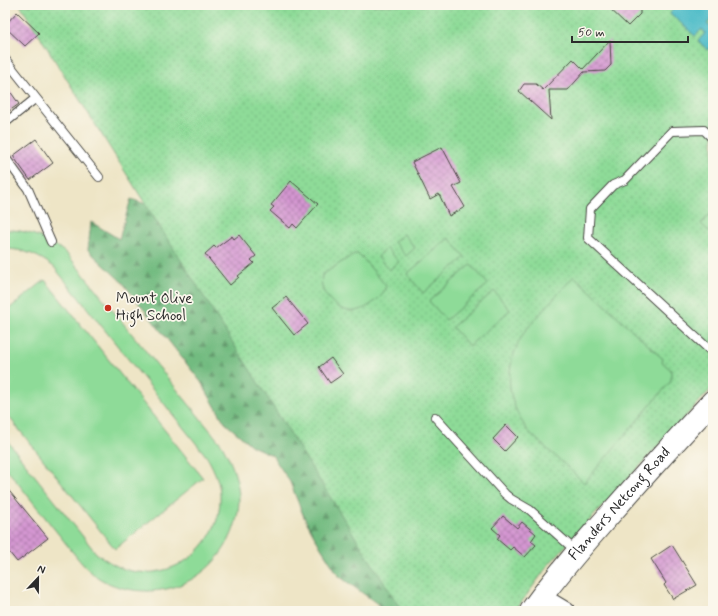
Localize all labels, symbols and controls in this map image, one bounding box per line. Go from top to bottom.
scale bar [572,18,688,44]
text: 50 m [578,25,605,41]
place label: Mount Olive High School [116,289,192,327]
marker: Mount Olive High School [103,303,113,313]
street label: Flanders Netcong Road [564,443,675,565]
north arrow [18,558,58,598]
text: N [35,562,47,578]

